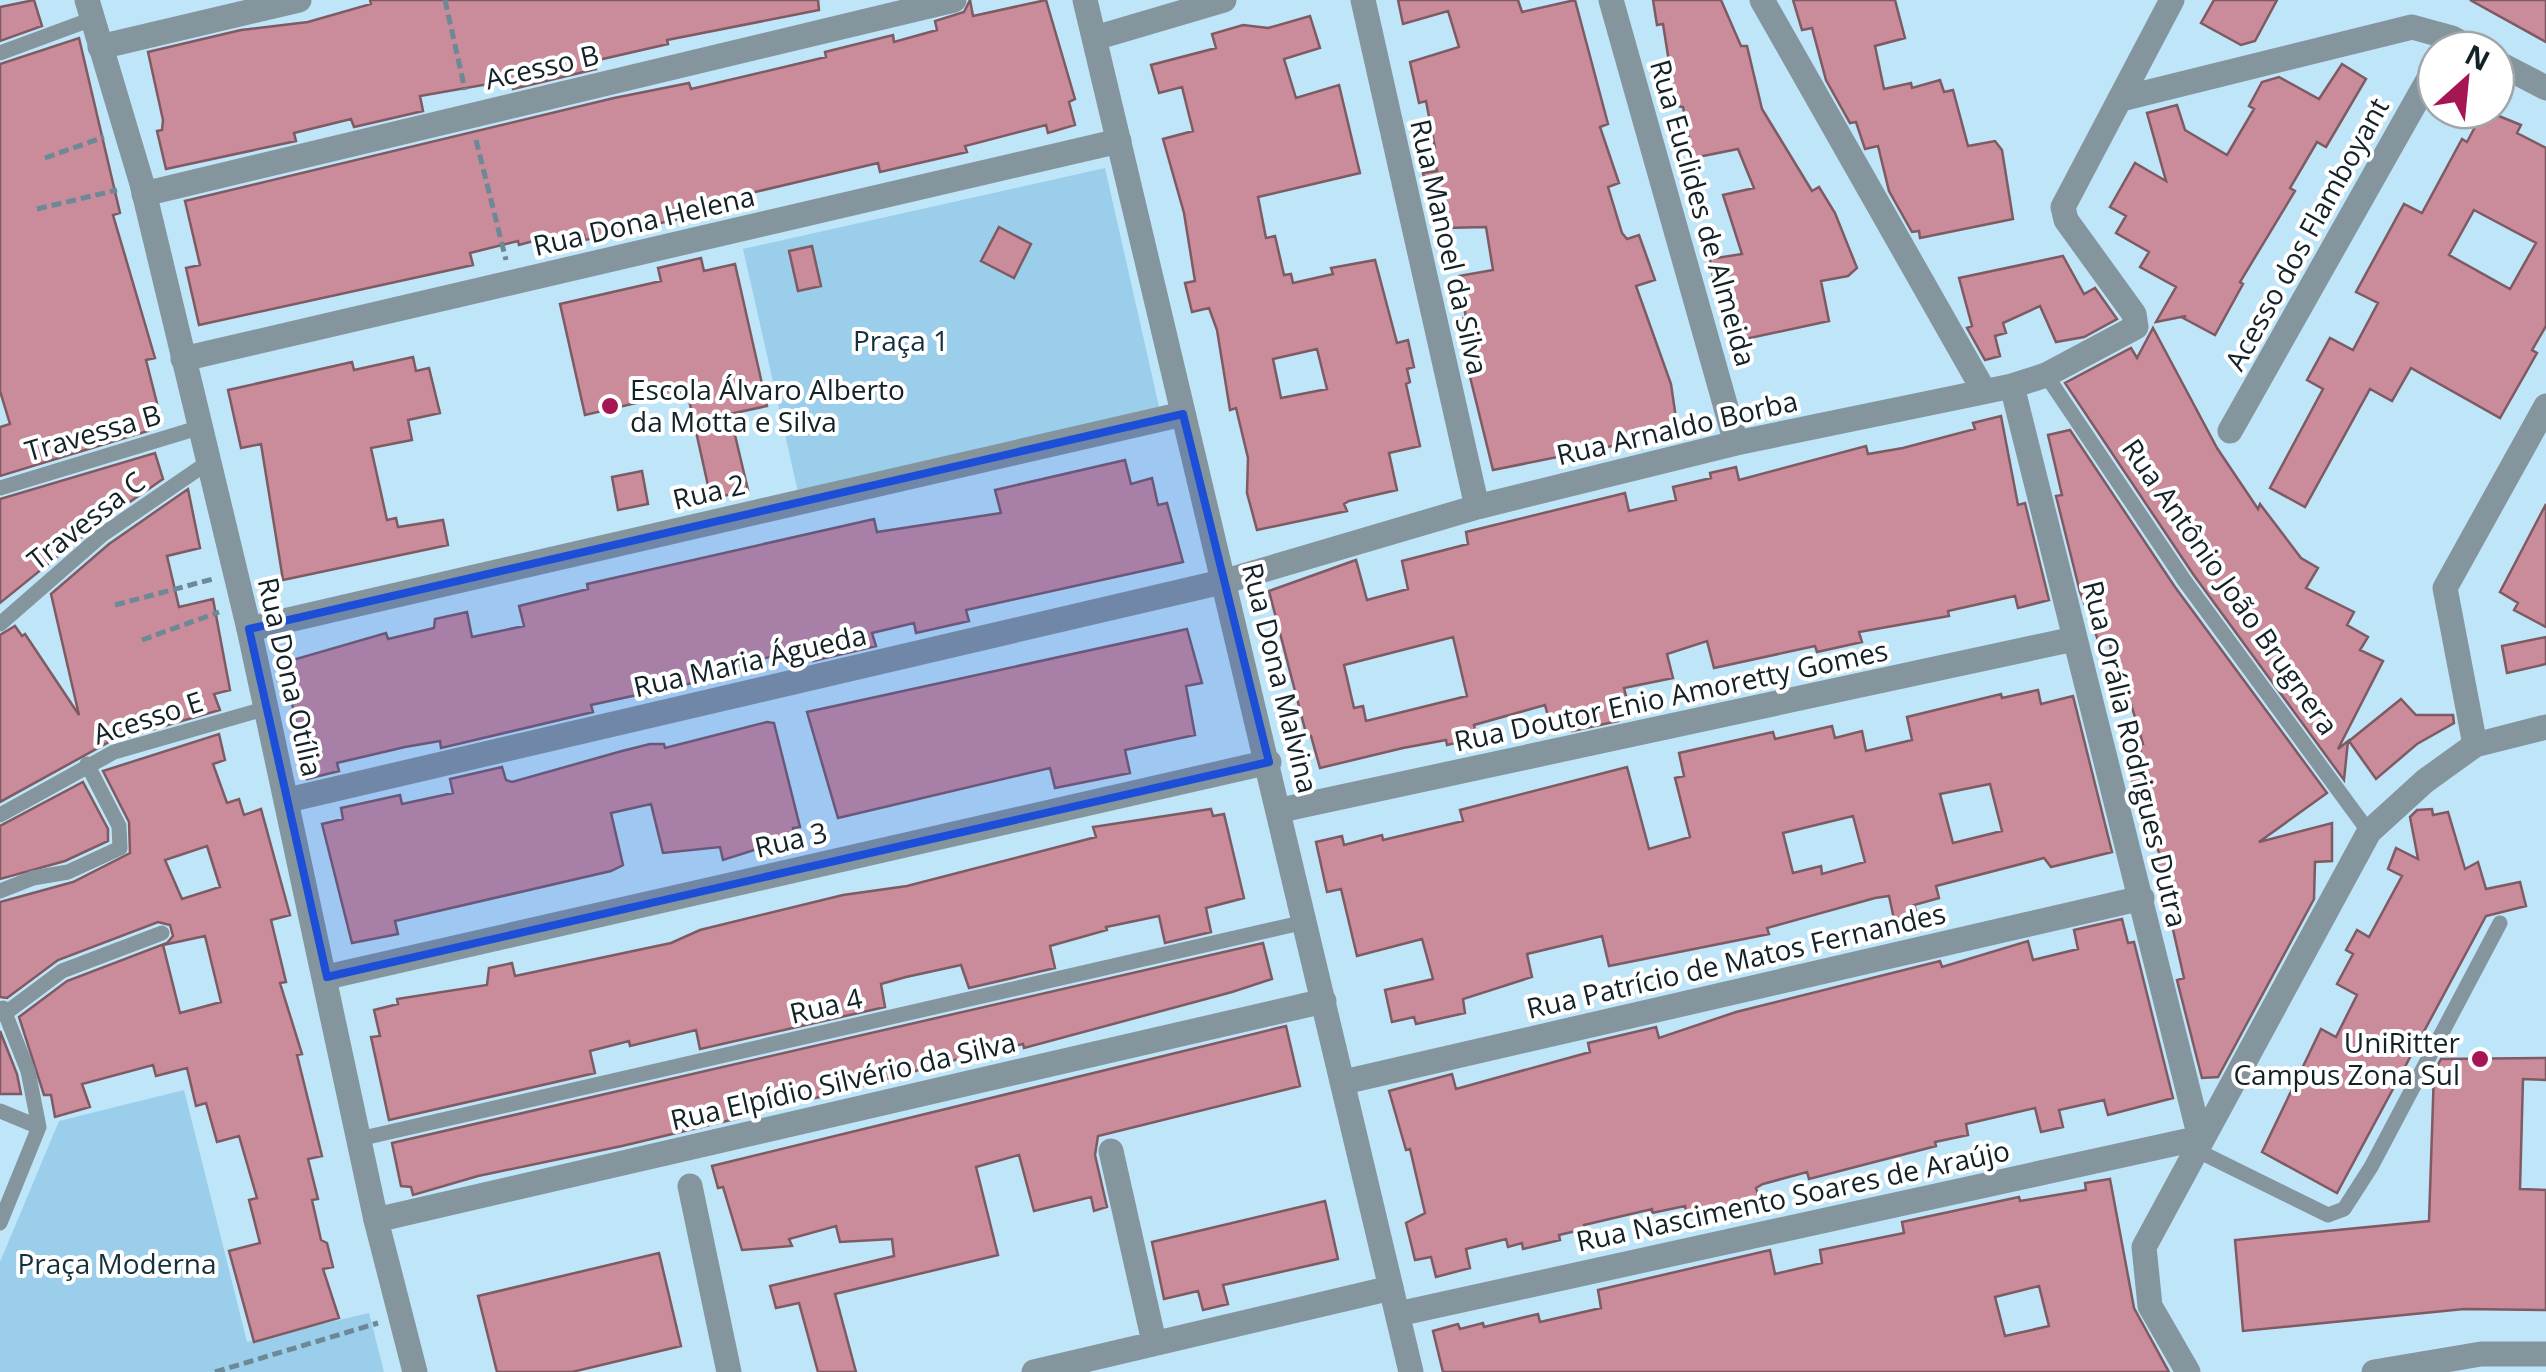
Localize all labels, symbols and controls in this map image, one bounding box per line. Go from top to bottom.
north arrow [2416,30,2516,130]
street label: Acesso B [481,34,602,98]
text: N [2459,35,2497,79]
street label: Rua Euclides de Almeida [1642,55,1766,370]
street label: Acesso dos Flamboyant [2215,90,2397,377]
street label: Rua Manoel da Silva [1402,115,1498,378]
street label: Rua Dona Helena [529,176,758,264]
park label: Praça 1 [853,321,949,359]
place label: Escola Álvaro Alberto da Motta e Silva [630,370,905,440]
street label: Rua Arnaldo Borba [1552,381,1801,473]
street label: Travessa B [20,395,165,470]
marker: Escola Álvaro Alberto da Motta e Silva [599,395,621,417]
street label: Rua Antônio João Brugnera [2114,431,2348,742]
street label: Travessa C [19,462,152,578]
street label: Rua 2 [669,464,749,518]
street label: Rua Dona Malvina [1234,559,1328,797]
street label: Rua Dona Otília [250,574,332,780]
street label: Rua Orália Rodrigues Dutra [2074,576,2197,931]
street label: Rua Maria Águeda [630,615,870,705]
street label: Rua Doutor Enio Amoretty Gomes [1451,630,1891,760]
street label: Acesso E [88,681,207,753]
street label: Rua 3 [751,812,831,866]
street label: Rua Patrício de Matos Fernandes [1523,893,1949,1027]
street label: Rua 4 [786,978,866,1032]
street label: Rua Elpídio Silvério da Silva [666,1022,1019,1138]
place label: UniRitter Campus Zona Sul [2233,1023,2461,1093]
marker: UniRitter Campus Zona Sul [2469,1048,2491,1070]
street label: Rua Nascimento Soares de Araújo [1573,1130,2013,1260]
park label: Praça Moderna [17,1244,217,1282]

